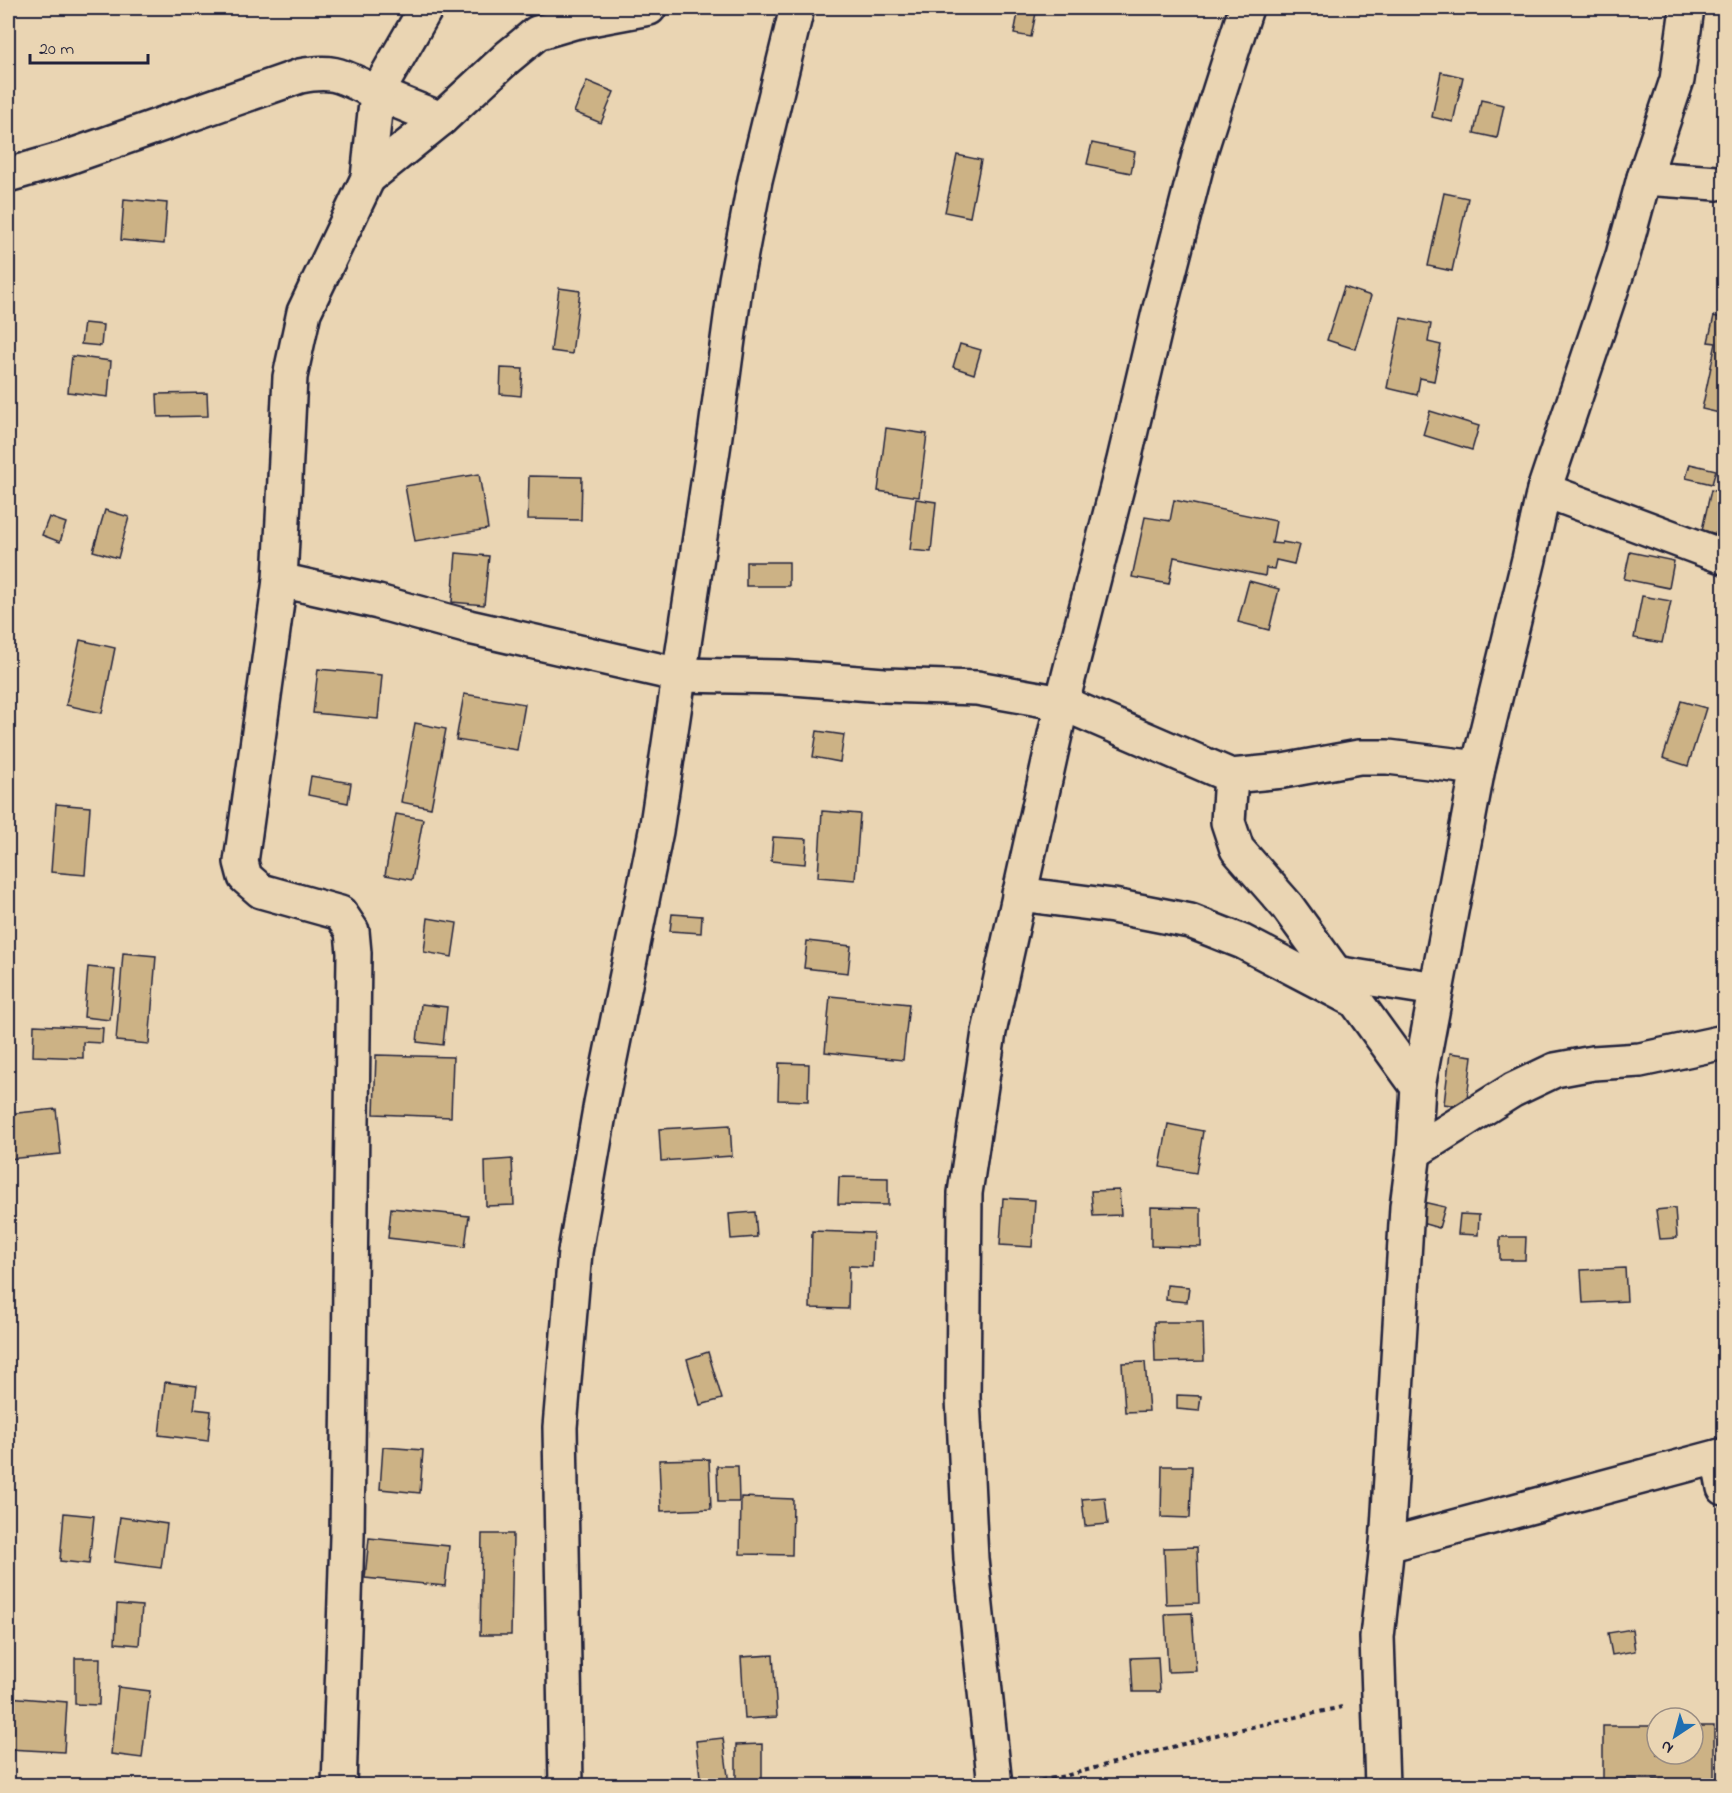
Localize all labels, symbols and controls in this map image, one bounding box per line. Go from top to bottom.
scale bar [30,27,148,65]
text: 20 m [39,37,74,63]
north arrow [1645,1706,1705,1766]
text: N [1656,1734,1679,1759]

